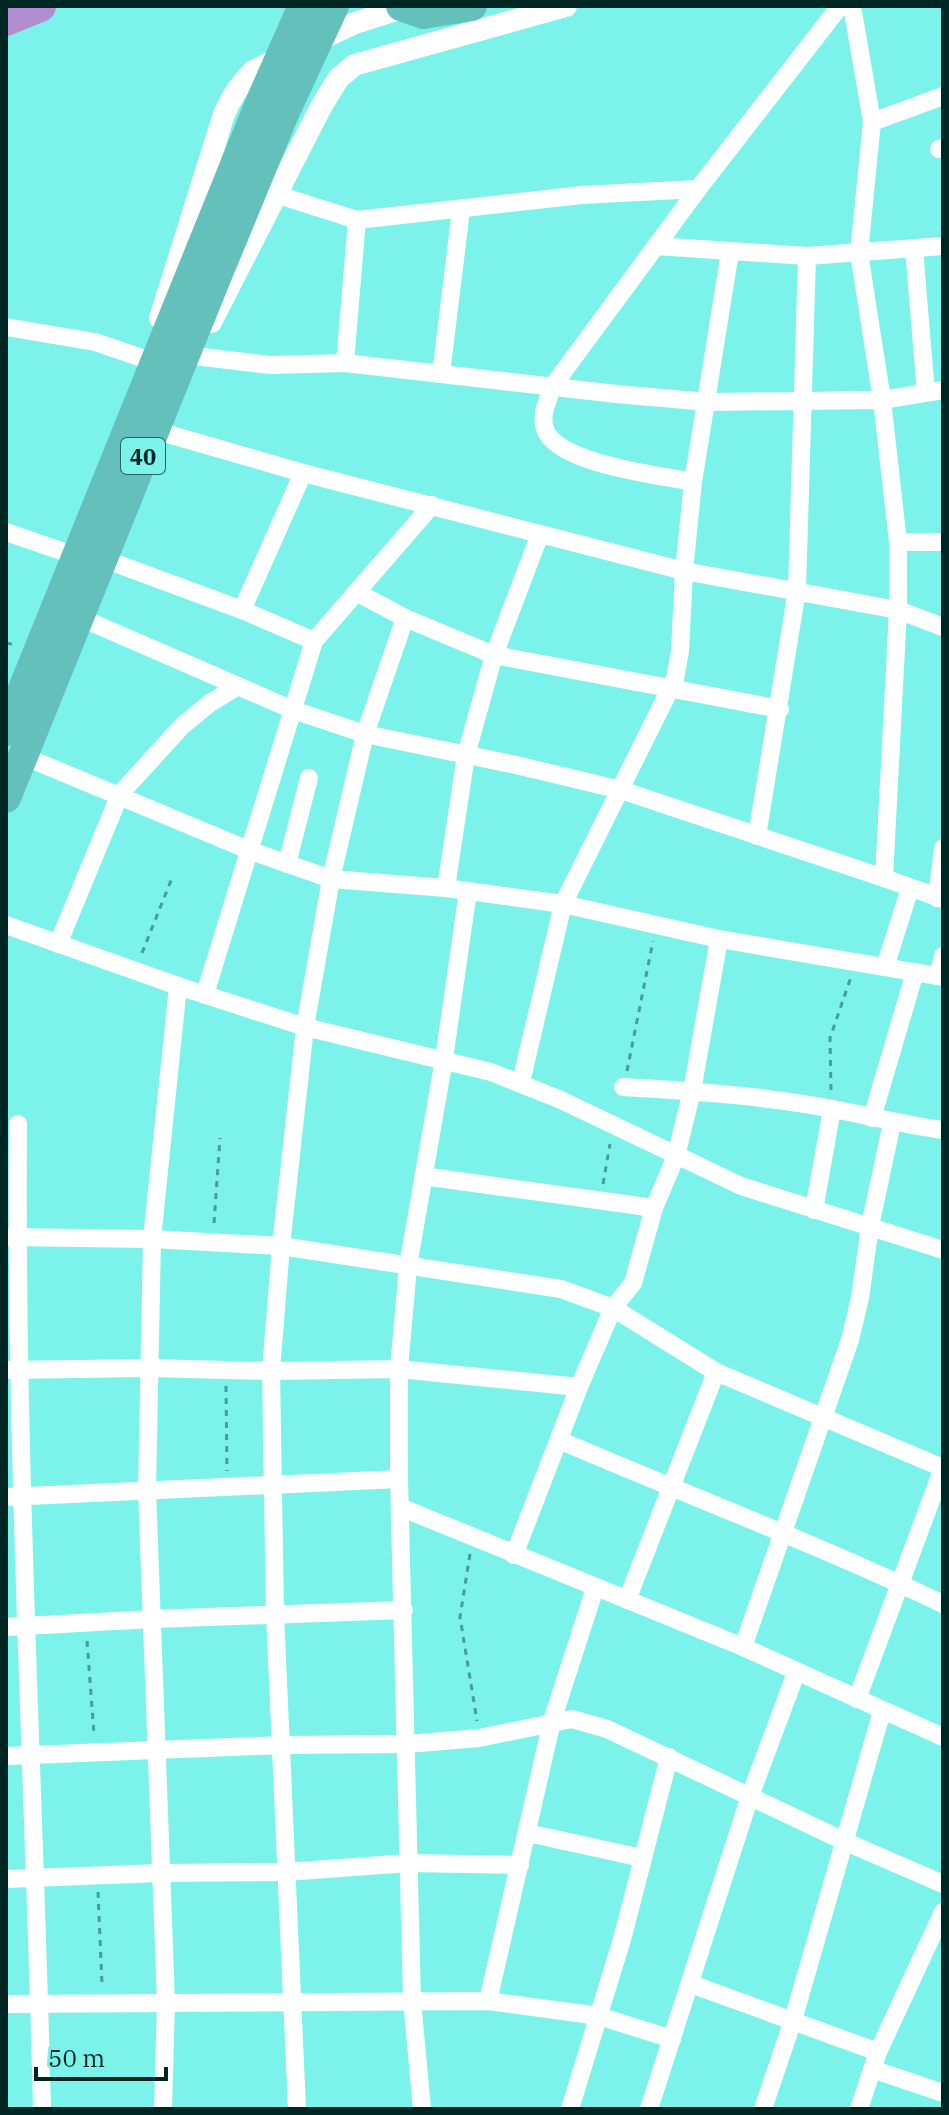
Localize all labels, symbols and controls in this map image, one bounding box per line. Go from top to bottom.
road number: 40 [121,438,165,474]
scale bar [36,2031,166,2081]
text: 50 m [48,2042,105,2074]

